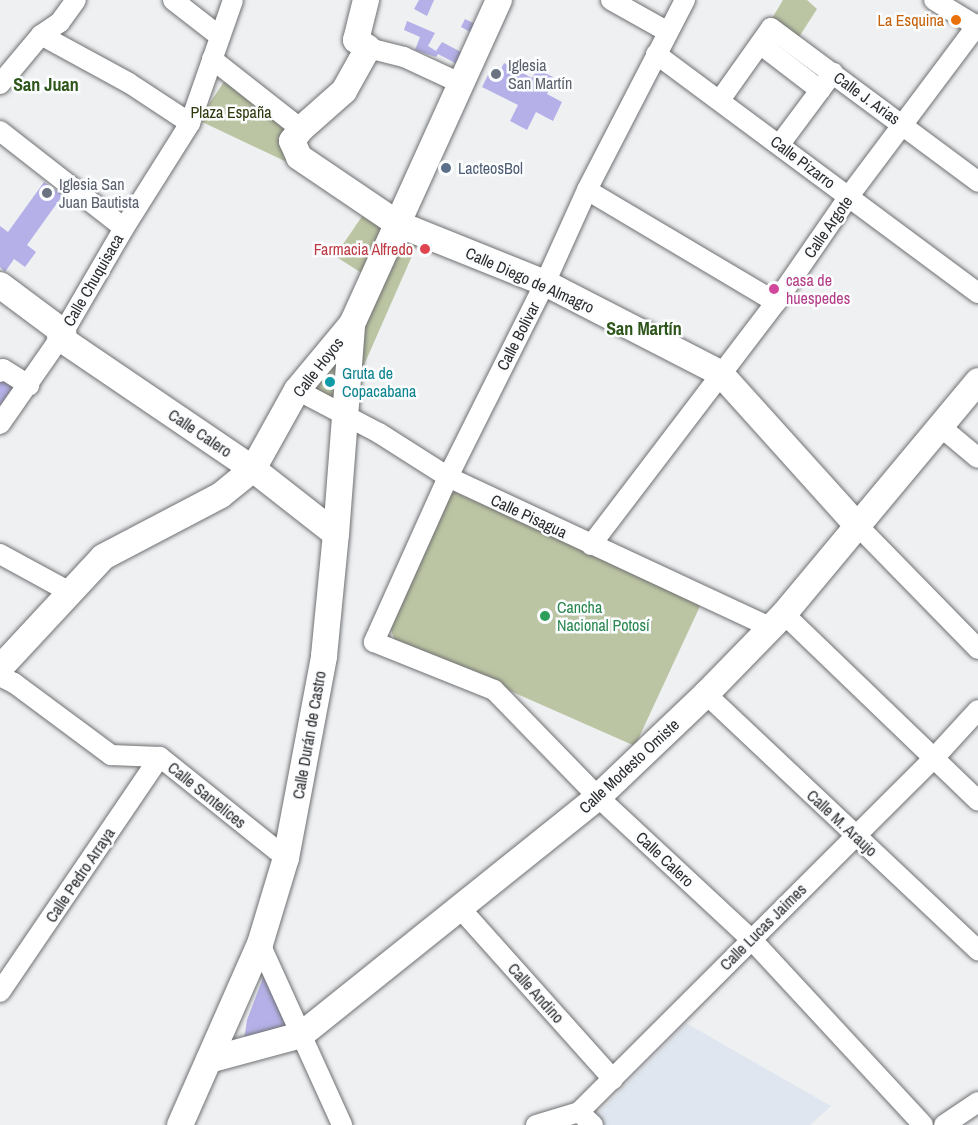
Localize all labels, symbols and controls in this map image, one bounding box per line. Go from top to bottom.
place label: La Esquina [878,10,944,30]
marker: La Esquina [949,13,963,27]
place label: Iglesia San Martín [508,55,572,93]
marker: Iglesia San Martín [489,67,503,81]
street label: Calle J. Arias [830,67,904,129]
district label: San Juan [13,74,79,96]
park label: Plaza España [191,102,271,122]
street label: Calle Pizarro [767,132,839,192]
place label: LacteosBol [458,158,523,178]
marker: LacteosBol [439,161,453,175]
place label: Iglesia San Juan Bautista [59,174,139,212]
marker: Iglesia San Juan Bautista [40,186,54,200]
street label: Calle Argote [799,192,857,262]
street label: Calle Chuquisaca [59,230,127,330]
place label: Farmacia Alfredo [313,239,413,259]
marker: Farmacia Alfredo [418,242,432,256]
street label: Calle Diego de Almagro [462,243,598,317]
place label: casa de huespedes [786,270,850,308]
marker: casa de huespedes [767,282,781,296]
street label: Calle Bolivar [493,299,543,373]
district label: San Martín [606,318,682,340]
street label: Calle Hoyos [289,333,347,401]
place label: Gruta de Copacabana [342,363,416,401]
marker: Gruta de Copacabana [323,375,337,389]
street label: Calle Calero [165,405,235,461]
street label: Calle Pisagua [488,490,570,542]
place label: Cancha Nacional Potosí [557,597,650,635]
marker: Cancha Nacional Potosí [538,609,552,623]
street label: Calle Durán de Castro [288,669,330,801]
street label: Calle Modesto Omiste [575,715,683,817]
street label: Calle Santelices [164,758,250,832]
street label: Calle M. Araujo [803,785,881,861]
street label: Calle Pedro Arraya [41,824,119,926]
street label: Calle Calero [632,827,698,891]
street label: Calle Lucas Jaimes [716,880,810,974]
street label: Calle Andino [504,959,568,1027]

